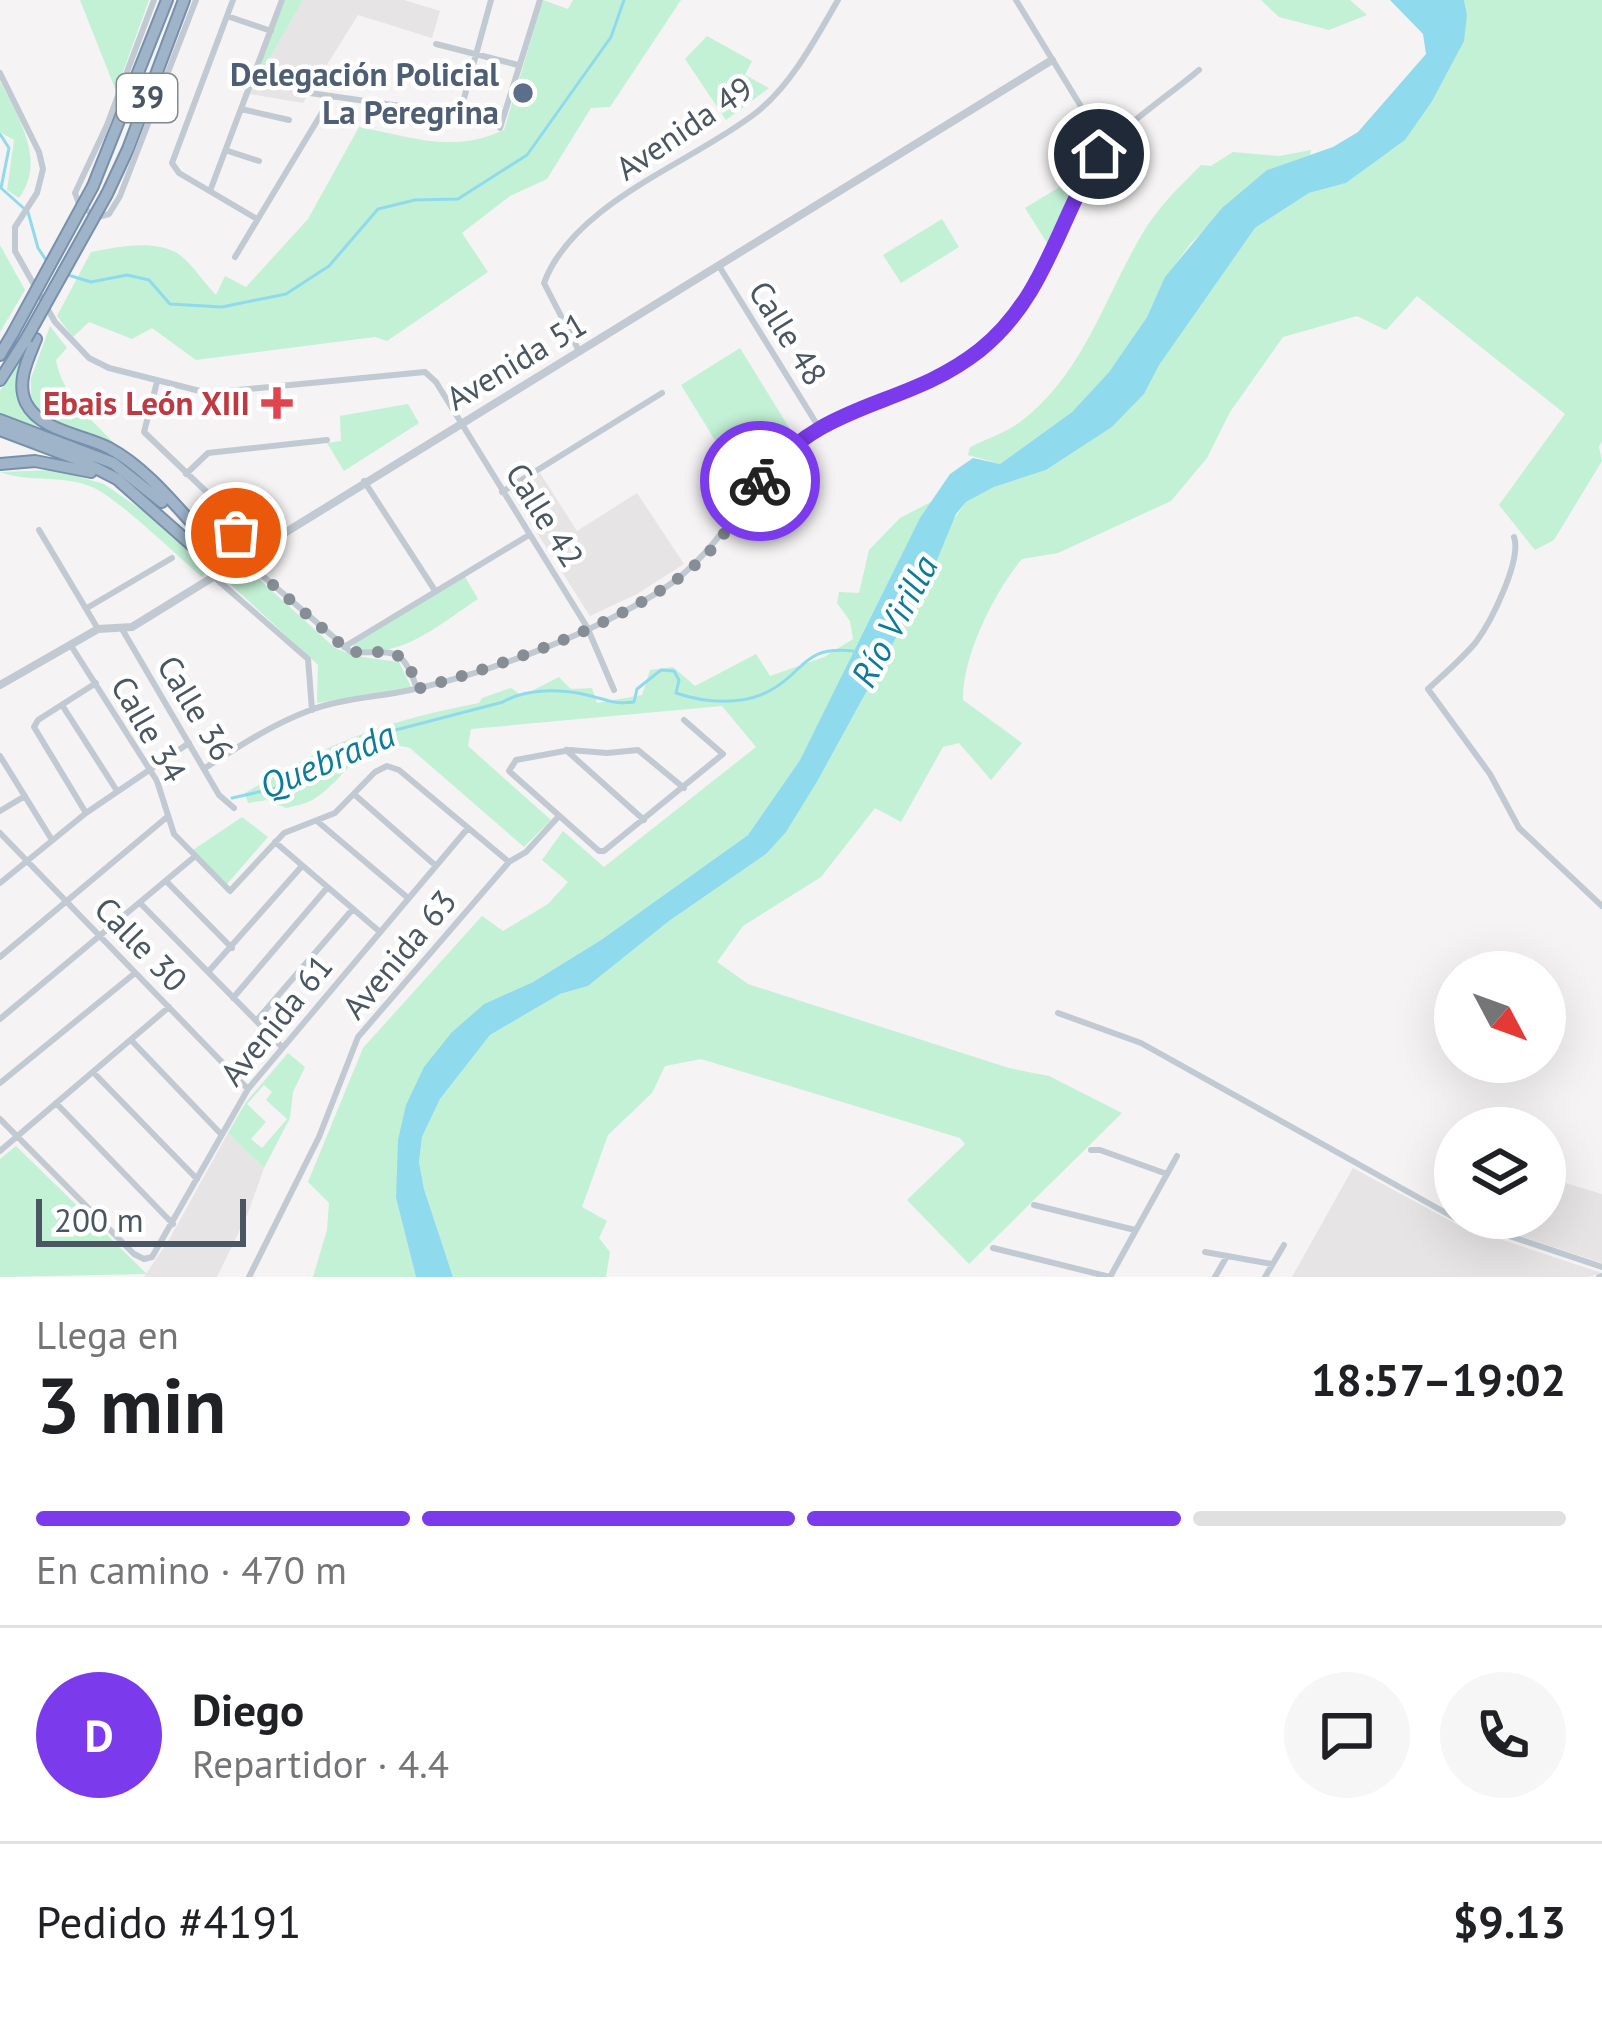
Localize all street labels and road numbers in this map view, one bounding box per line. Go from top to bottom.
street label: Avenida 49 [607,66,761,189]
road number: 39 [117,74,177,122]
street label: Calle 48 [740,272,837,393]
street label: Avenida 51 [438,302,594,419]
street label: Calle 42 [497,454,594,575]
street label: Calle 36 [148,647,245,768]
street label: Calle 34 [102,668,197,790]
street label: Avenida 63 [332,880,465,1027]
street label: Calle 30 [86,887,197,1000]
street label: Avenida 61 [210,945,341,1094]

